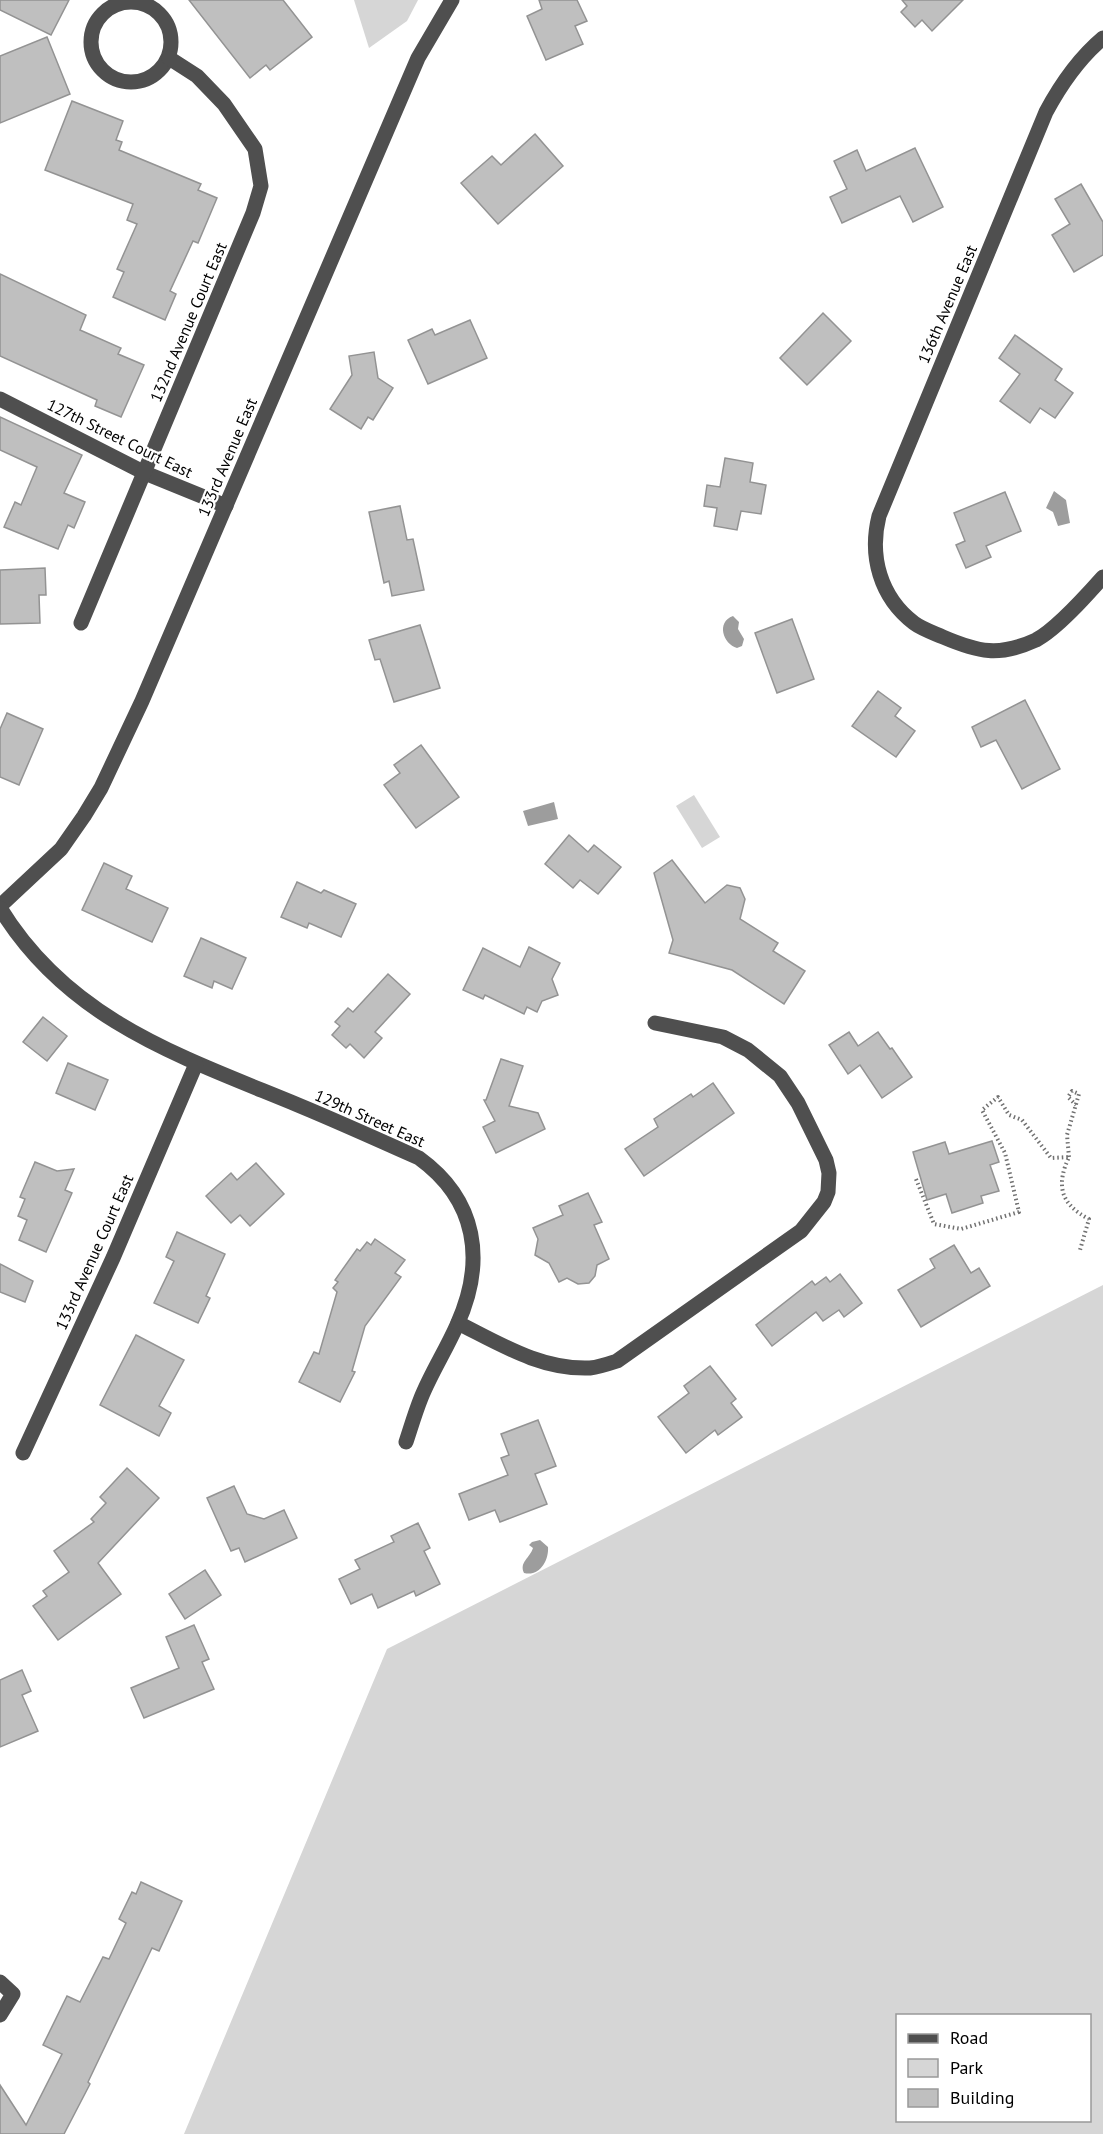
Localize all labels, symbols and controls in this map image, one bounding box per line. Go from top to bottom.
street label: 132nd Avenue Court East [145,239,231,405]
street label: 136th Avenue East [913,241,981,366]
street label: 127th Street Court East [44,394,197,482]
street label: 133rd Avenue East [193,394,261,519]
street label: 129th Street East [312,1085,429,1151]
street label: 133rd Avenue Court East [51,1171,138,1333]
legend [896,2014,1091,2122]
text: Road [950,2026,988,2049]
text: Park [950,2056,983,2079]
text: Building [950,2086,1014,2109]

